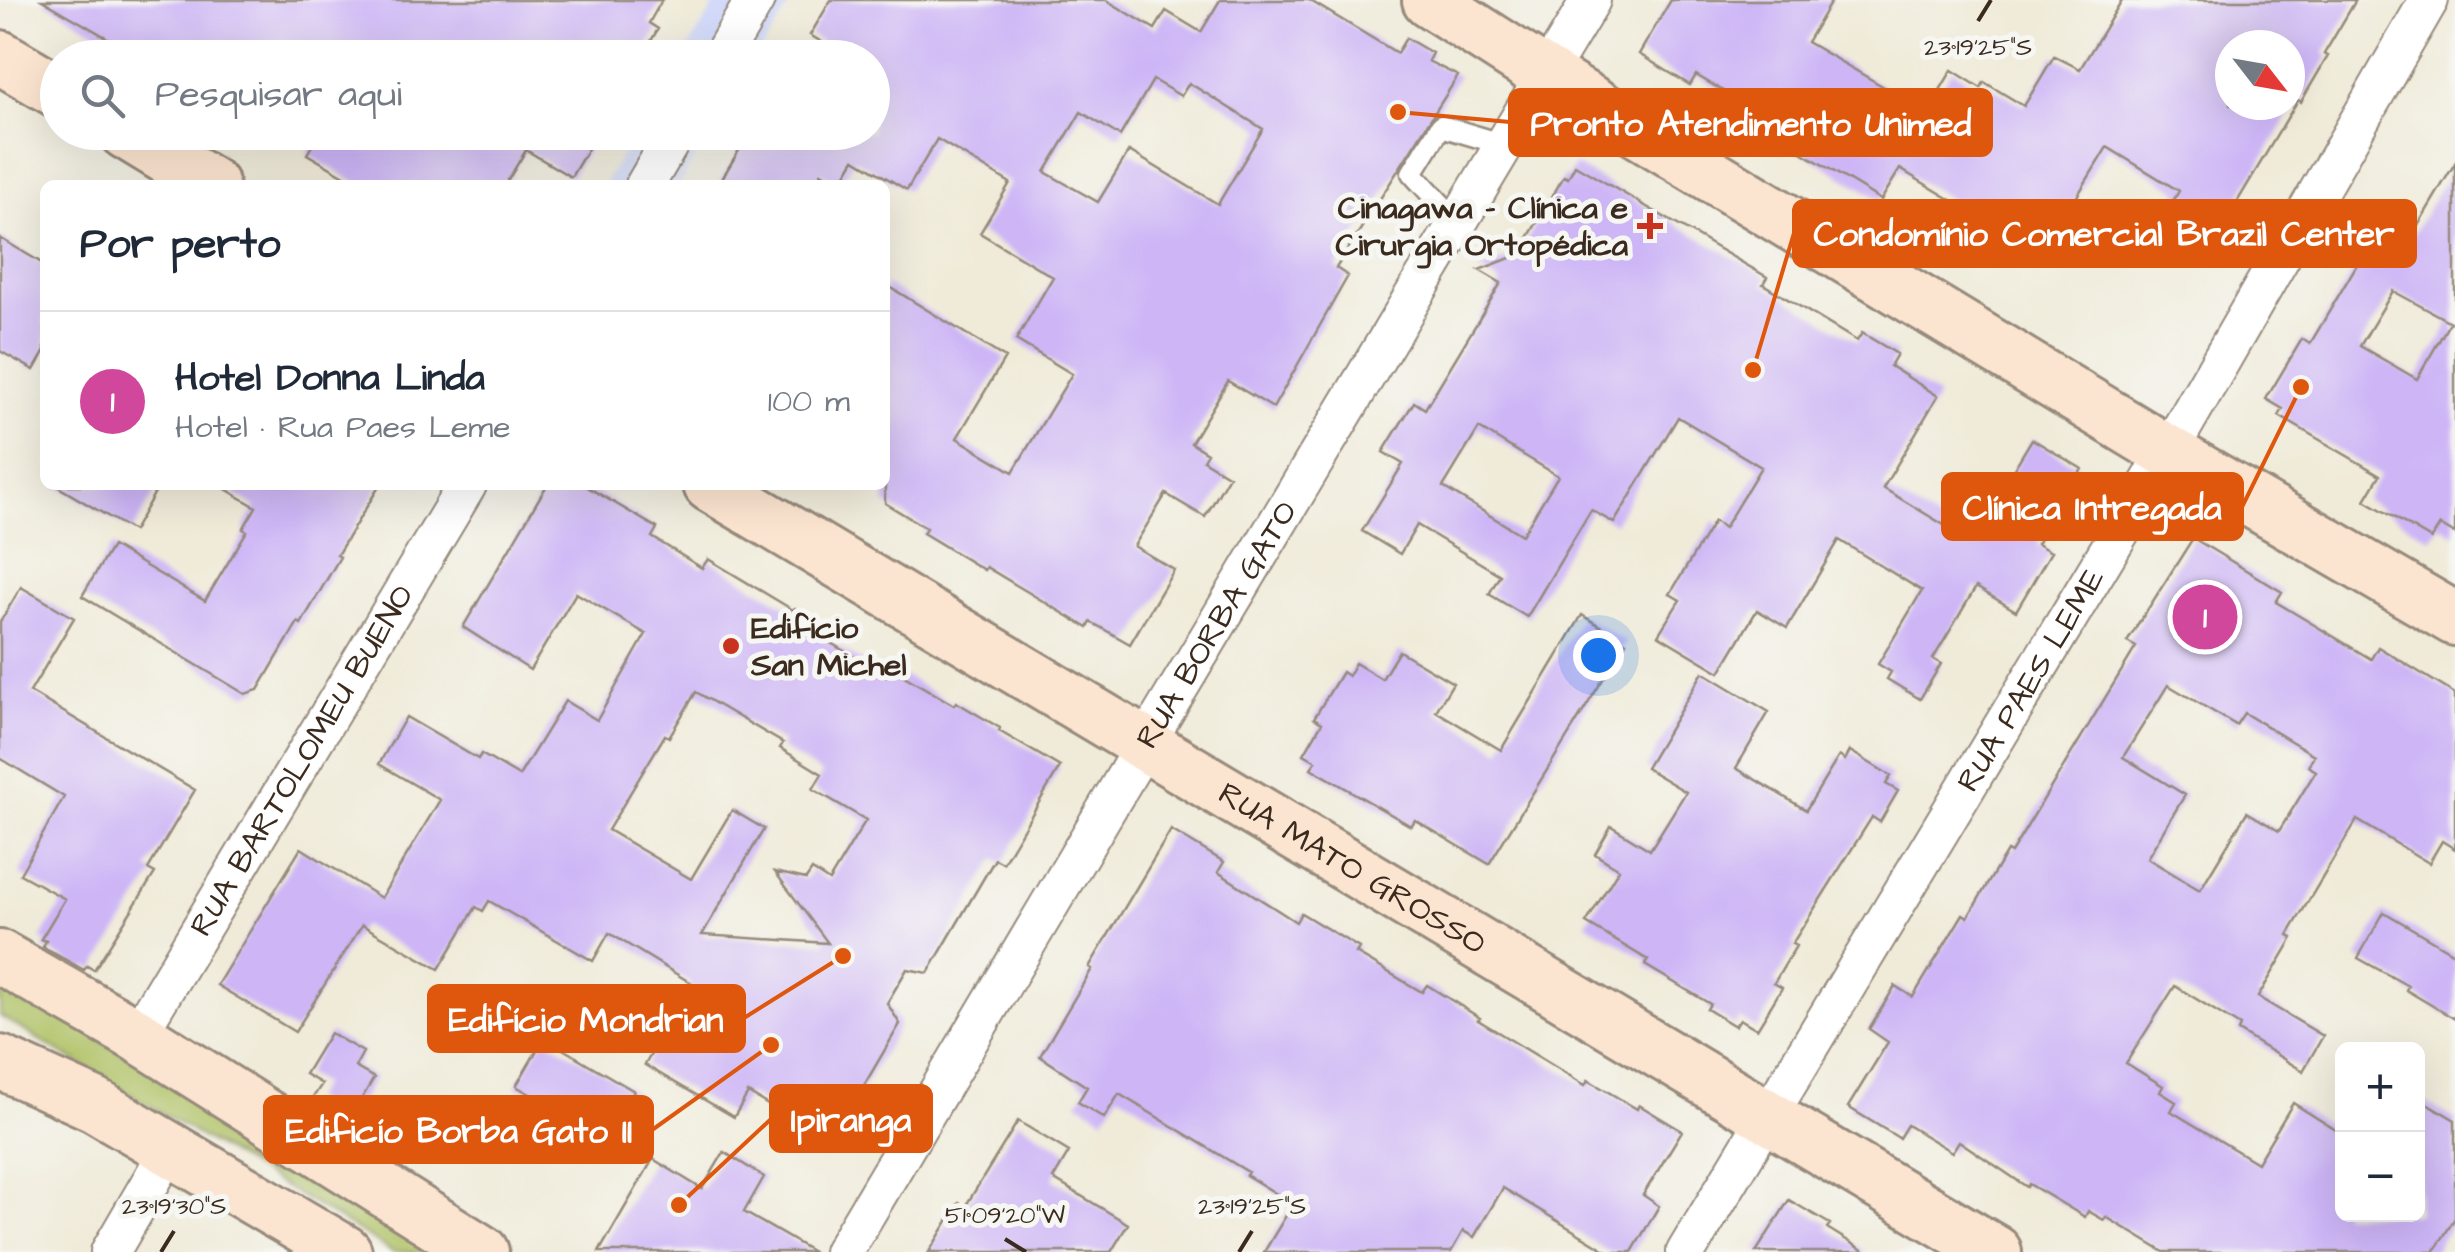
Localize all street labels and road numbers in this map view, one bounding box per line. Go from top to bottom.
street label: RUA BORBA GATO [1125,493,1308,757]
street label: RUA PAES LEME [1946,559,2116,800]
street label: RUA BARTOLOMEU BUENO [179,576,424,945]
street label: RUA MATO GROSSO [1210,771,1494,966]

